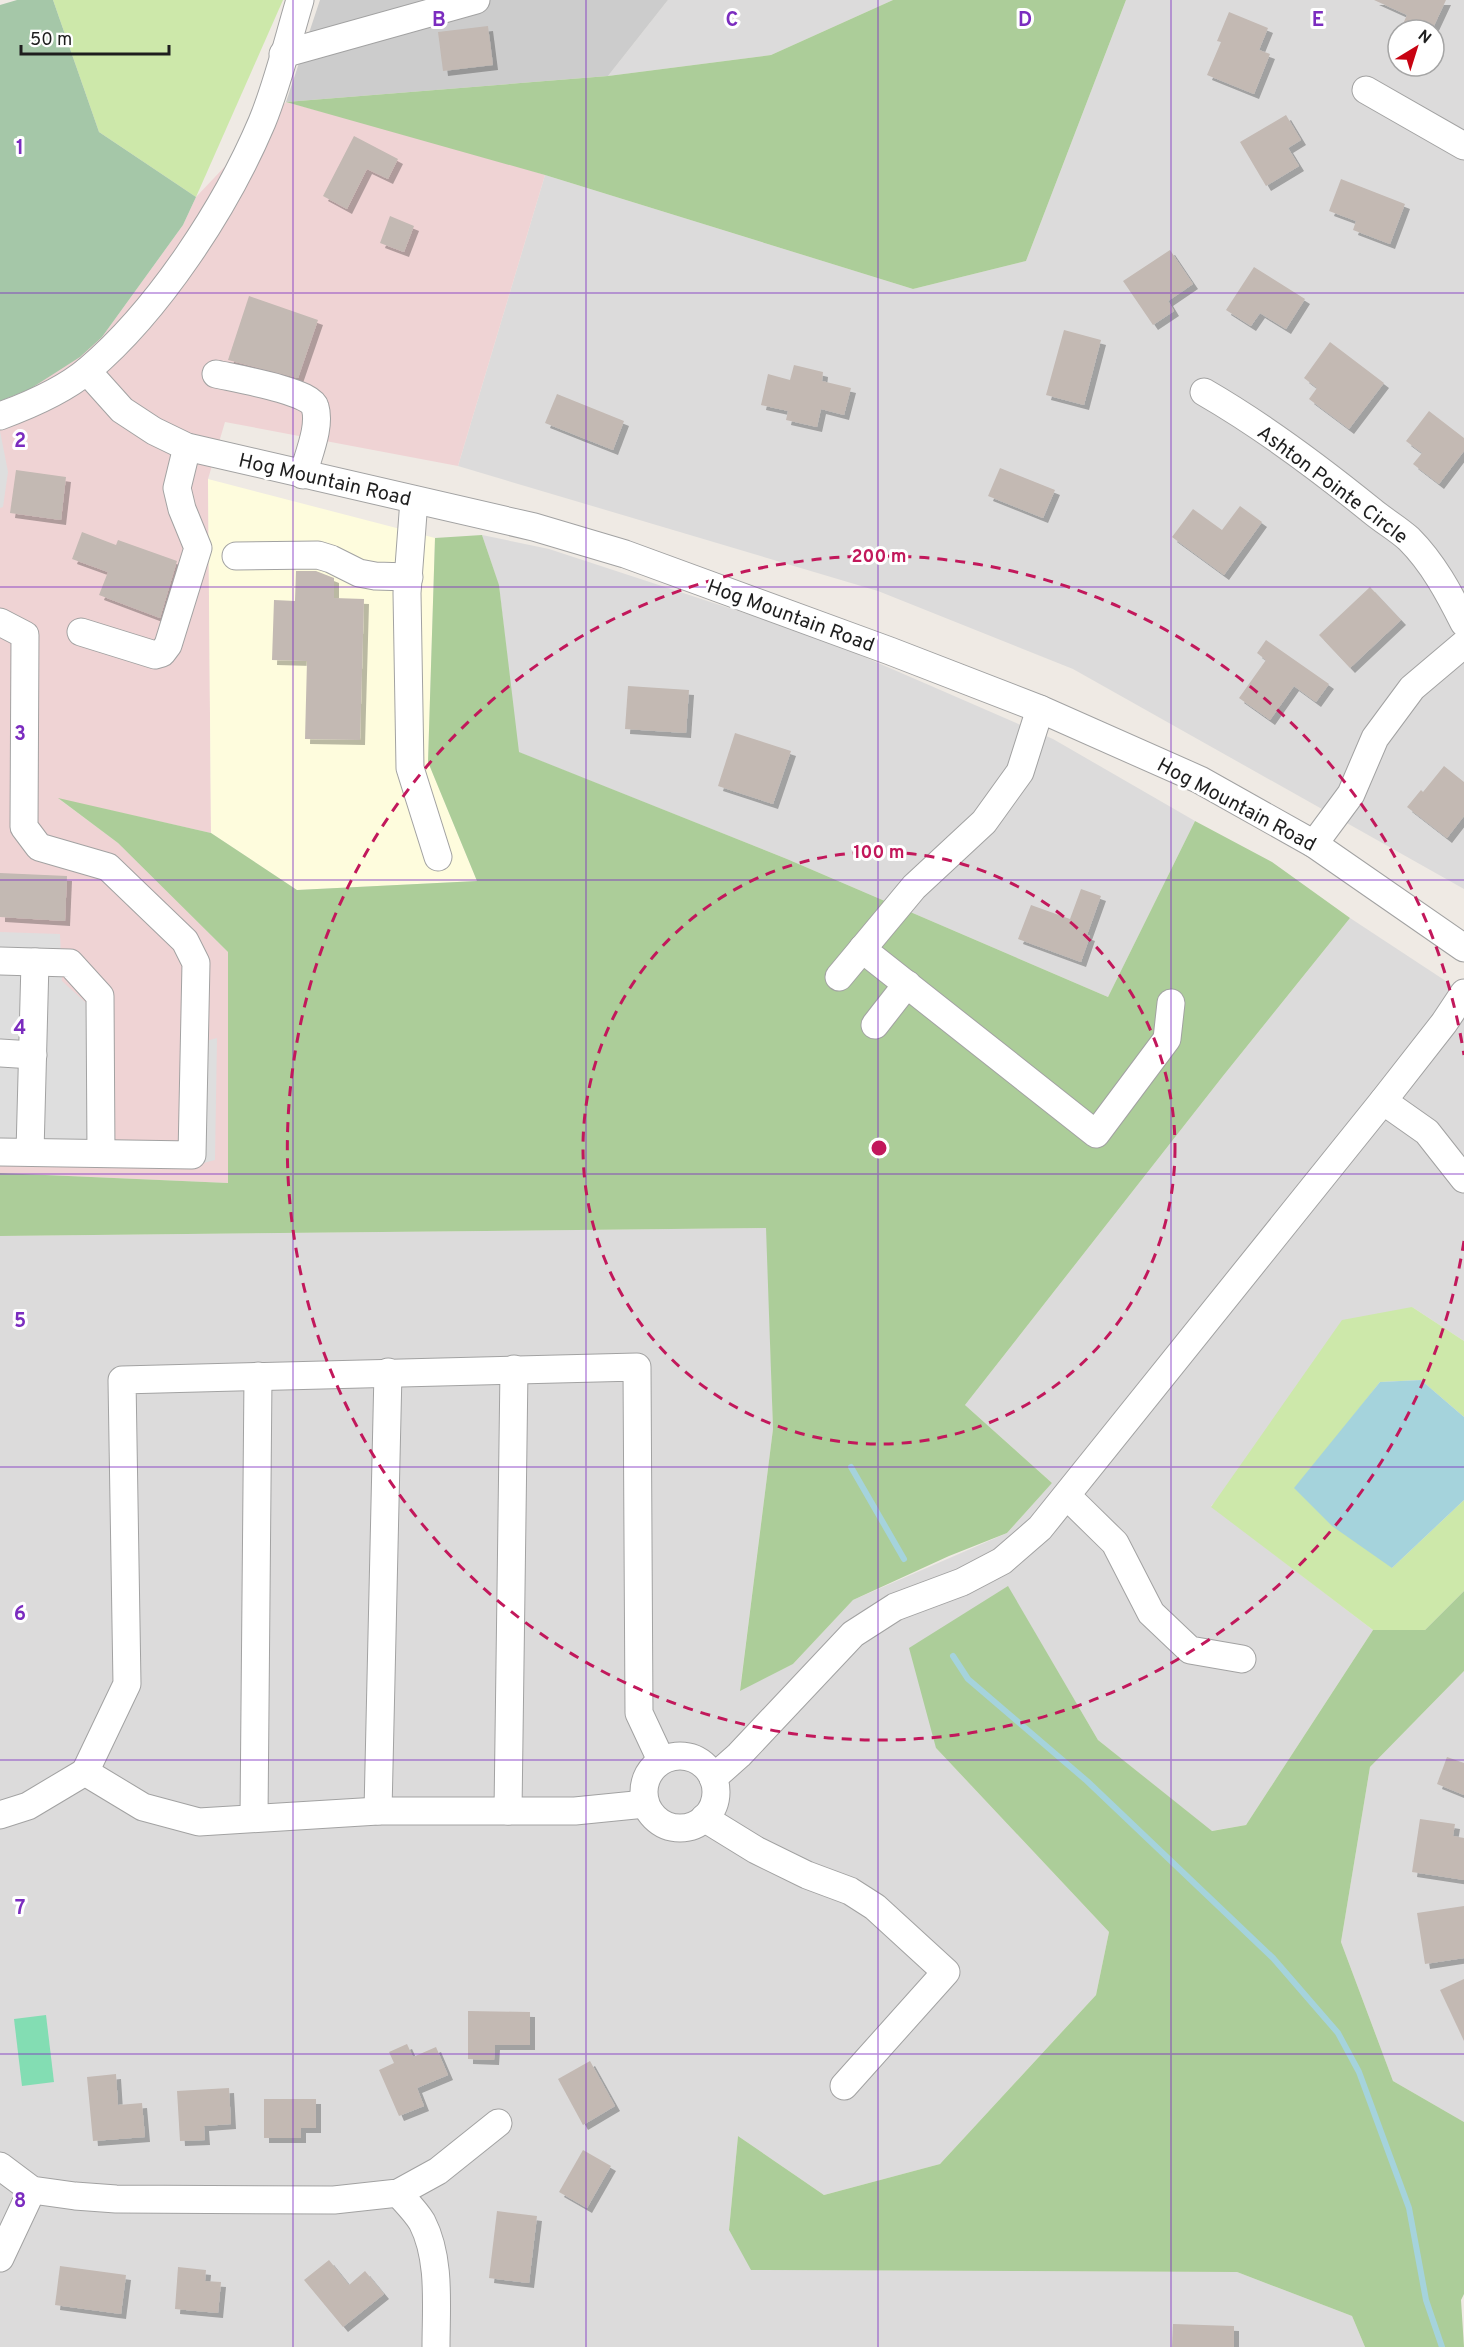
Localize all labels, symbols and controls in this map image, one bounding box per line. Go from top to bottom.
text: B [432,8,446,34]
text: C [726,8,738,34]
text: D [1018,8,1032,34]
text: E [1312,8,1324,34]
scale bar [21,18,170,56]
north arrow [1386,18,1446,78]
text: N [1413,26,1435,49]
text: 50 m [30,29,72,52]
text: 1 [16,136,24,162]
street label: Ashton Pointe Circle [1251,420,1412,551]
text: 2 [14,429,26,455]
street label: Hog Mountain Road [236,448,413,513]
text: 200 m [851,546,907,569]
street label: Hog Mountain Road [703,575,878,659]
text: 3 [14,722,26,748]
street label: Hog Mountain Road [1152,753,1320,859]
text: 100 m [853,842,905,865]
text: 4 [14,1016,26,1042]
centre of rings [869,1138,889,1158]
text: 5 [14,1309,26,1335]
text: 6 [14,1602,26,1628]
text: 7 [15,1896,25,1922]
text: 8 [14,2189,26,2215]

